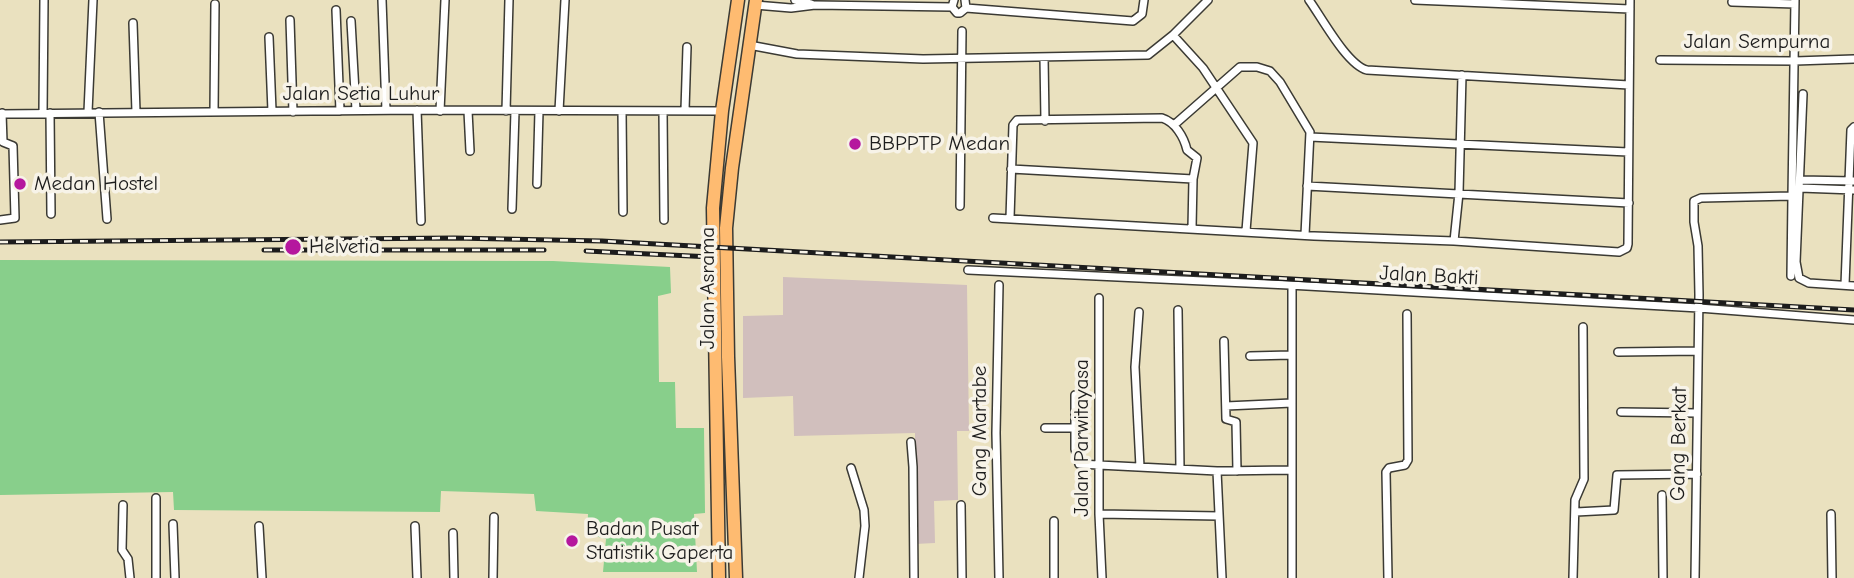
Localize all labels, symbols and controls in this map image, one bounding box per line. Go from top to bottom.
street label: Jalan Sempurna [1684,29,1830,55]
street label: Jalan Setia Luhur [283,81,439,107]
place label: BBPPTP Medan [869,131,1010,157]
marker: BBPPTP Medan [847,136,863,152]
place label: Medan Hostel [34,171,158,197]
marker: Medan Hostel [12,176,28,192]
street label: Jalan Asrama [695,227,721,349]
place label: Helvetia [309,234,380,260]
marker: Helvetia [283,237,303,257]
street label: Jalan Bakti [1379,261,1479,291]
street label: Jalan Parwitayasa [1069,359,1095,517]
street label: Gang Martabe [967,366,993,496]
street label: Gang Berkat [1665,387,1693,501]
place label: Badan Pusat Statistik Gaperta [586,516,733,566]
marker: Badan Pusat Statistik Gaperta [564,533,580,549]

